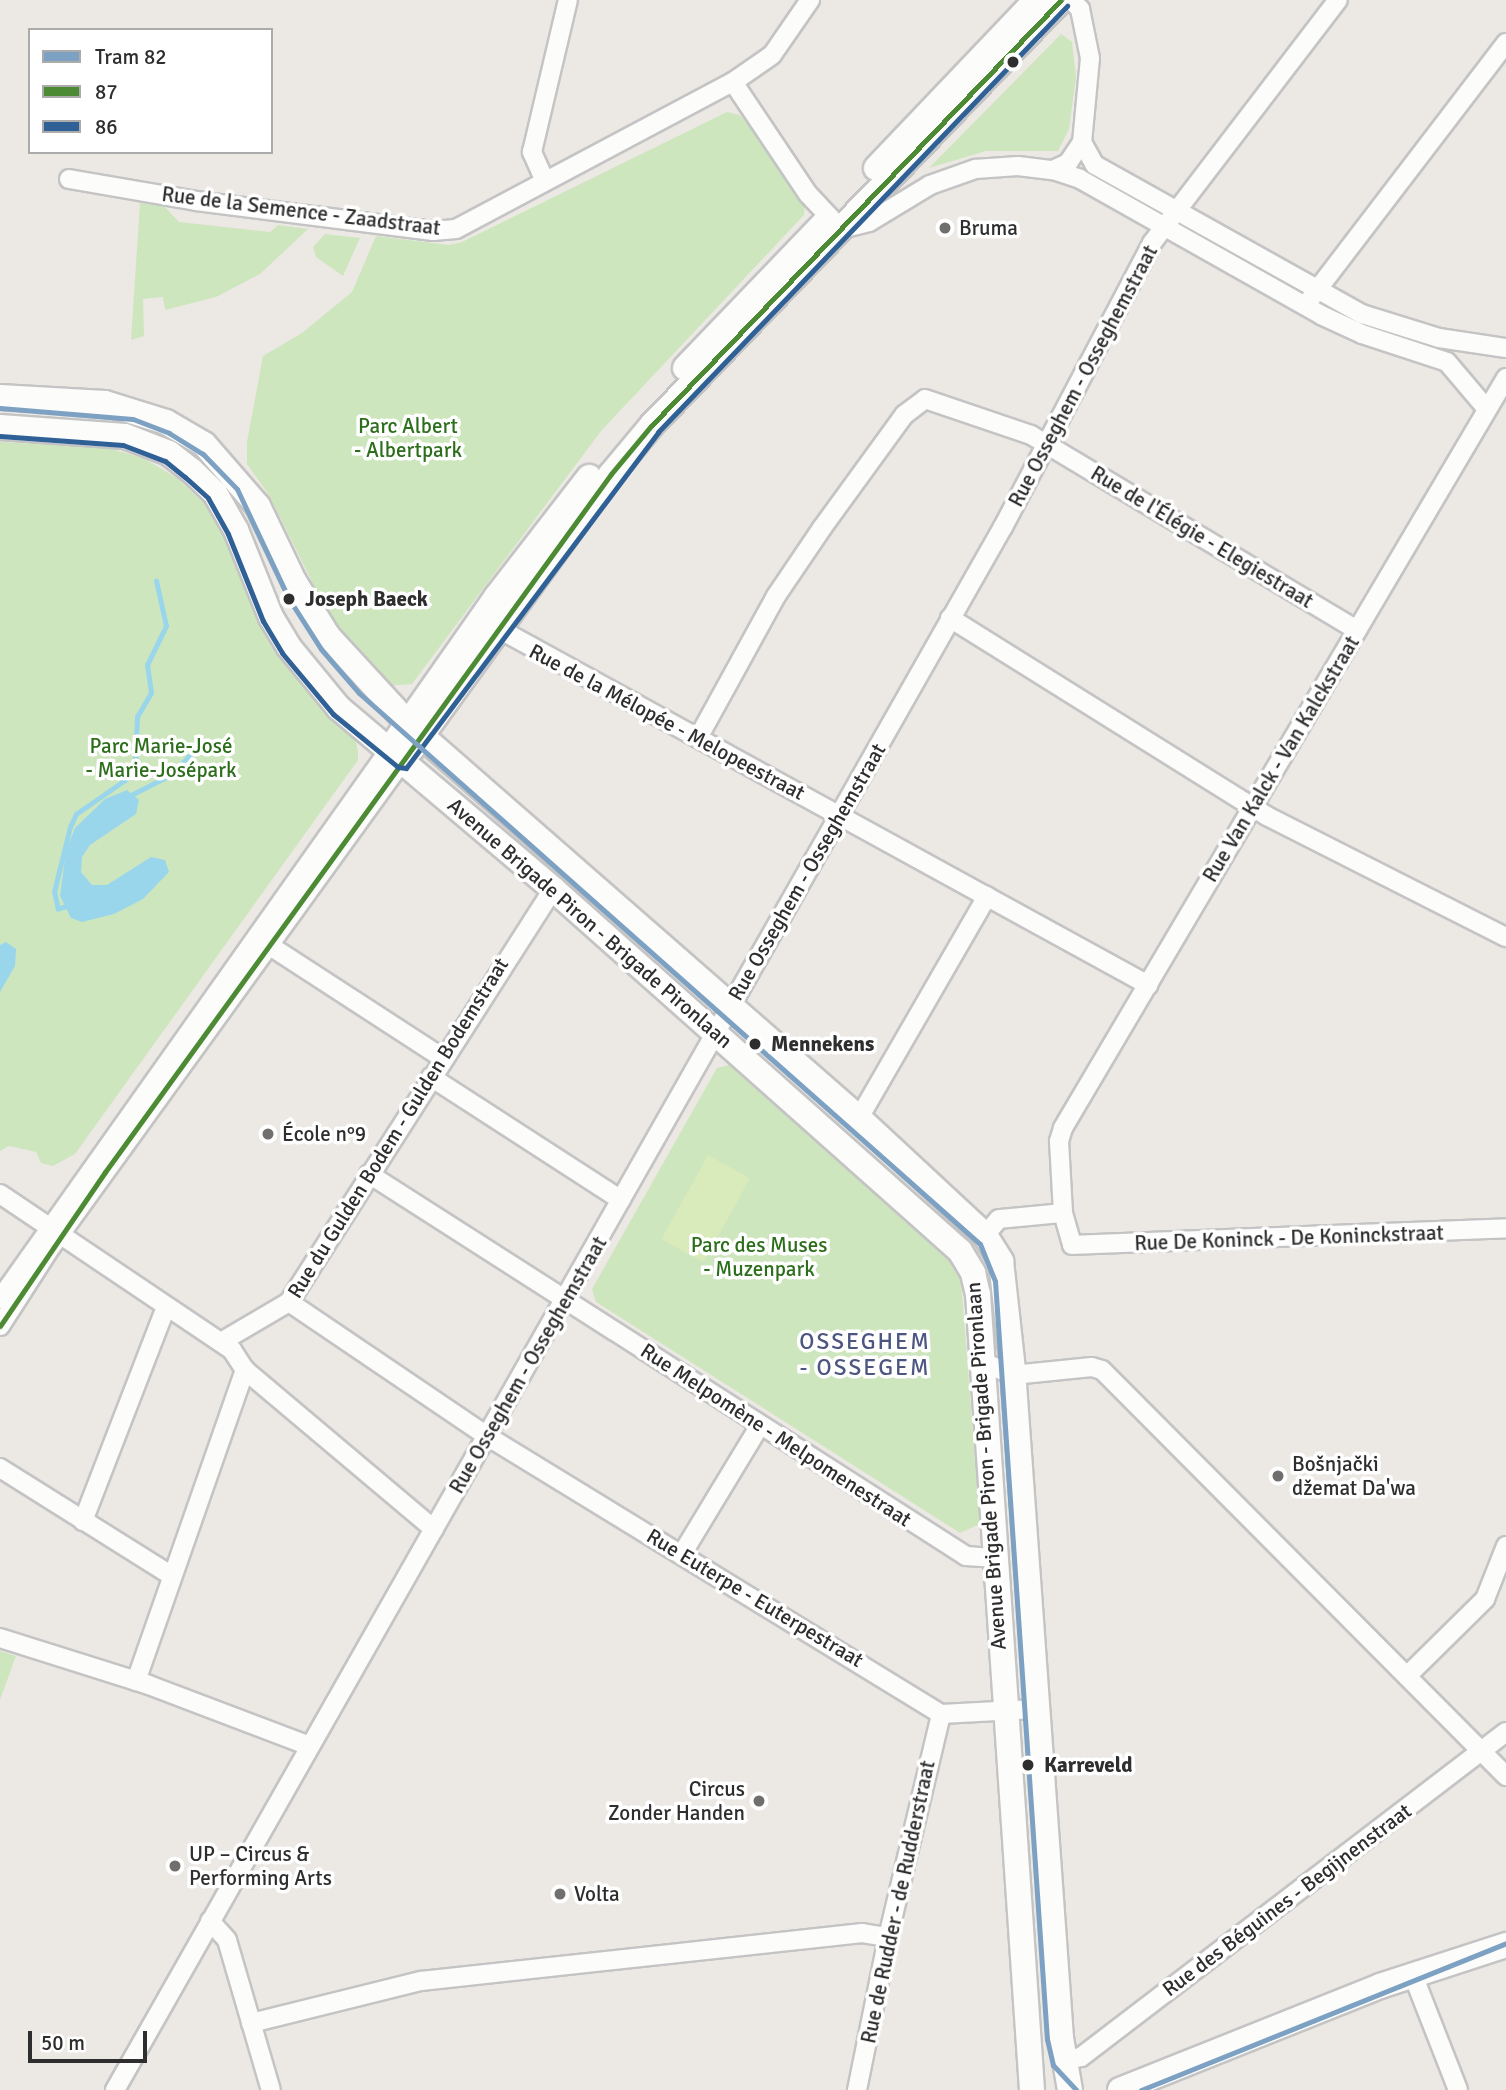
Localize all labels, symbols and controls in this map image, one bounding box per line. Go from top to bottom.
legend [28,28,273,154]
text: Tram 82 [95,44,167,70]
unlabelled marker [1006,55,1020,69]
text: 87 [95,79,118,105]
text: 86 [95,114,118,140]
street label: Rue de la Semence - Zaadstraat [160,181,442,241]
place label: Bruma [959,215,1018,241]
marker: Bruma [937,220,953,236]
street label: Rue Osseghem - Osseghemstraat [1003,241,1163,511]
park label: Parc Albert - Albertpark [354,413,462,463]
street label: Rue de l'Élégie - Elegiestraat [1086,461,1318,613]
place label: Joseph Baeck [305,586,428,612]
marker: Joseph Baeck [279,589,299,609]
street label: Rue Van Kalck - Van Kalckstraat [1197,631,1365,887]
street label: Rue de la Mélopée - Melopeestraat [525,638,809,806]
park label: Parc Marie-José - Marie-Josépark [86,733,236,783]
street label: Rue Osseghem - Osseghemstraat [723,739,891,1005]
street label: Avenue Brigade Piron - Brigade Pironlaan [443,793,737,1053]
street label: Rue du Gulden Bodem - Gulden Bodemstraat [282,953,514,1303]
place label: Mennekens [771,1031,874,1057]
marker: Mennekens [745,1034,765,1054]
place label: École n°9 [282,1121,366,1147]
marker: École n°9 [260,1126,276,1142]
street label: Rue De Koninck - De Koninckstraat [1134,1220,1444,1256]
street label: Rue Osseghem - Osseghemstraat [444,1232,612,1498]
park label: Parc des Muses - Muzenpark [691,1232,827,1282]
street label: Avenue Brigade Piron - Brigade Pironlaan [961,1281,1011,1651]
district label: OSSEGHEM - OSSEGEM [800,1328,930,1382]
street label: Rue Melpomène - Melpomenestraat [636,1338,916,1532]
place label: Bošnjački džemat Da'wa [1292,1451,1416,1501]
marker: Bošnjački džemat Da'wa [1270,1468,1286,1484]
street label: Rue Euterpe - Euterpestraat [642,1523,868,1673]
place label: Karreveld [1044,1752,1132,1778]
marker: Karreveld [1018,1755,1038,1775]
street label: Rue de Rudder - de Rudderstraat [856,1758,940,2046]
place label: Circus Zonder Handen [608,1776,745,1826]
marker: Circus Zonder Handen [751,1793,767,1809]
street label: Rue des Béguines - Begijnenstraat [1158,1798,1416,2002]
place label: UP – Circus & Performing Arts [189,1841,332,1891]
marker: UP – Circus & Performing Arts [167,1858,183,1874]
place label: Volta [574,1881,620,1907]
marker: Volta [552,1886,568,1902]
scale bar [32,2016,150,2060]
text: 50 m [41,2030,85,2056]

